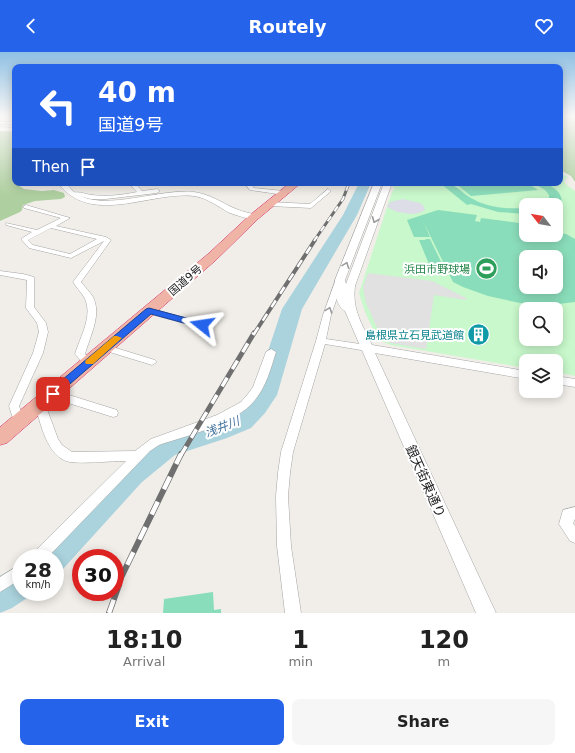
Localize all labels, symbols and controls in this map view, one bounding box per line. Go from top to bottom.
icon: back [20,15,42,37]
icon: heart [533,15,555,37]
text: Routely [249,16,326,37]
text: 40 m [98,76,176,109]
icon: left [32,80,84,132]
text: 国道9号 [98,114,163,135]
icon: arrive [77,156,99,178]
text: Then [32,158,69,176]
north arrow [519,198,563,242]
map controls [519,198,563,398]
one-way arrow [371,216,379,223]
button: sound [519,250,563,294]
sports icon: 浜田市野球場 [473,256,499,282]
one-way arrow [341,261,349,268]
street label: 国道9号 [166,262,205,298]
place label: 浜田市野球場 [404,263,470,276]
button: search [519,302,563,346]
position arrow [181,304,223,346]
one-way arrow [324,307,332,314]
building icon: 島根県立石見武道館 [466,322,492,348]
place label: 島根県立石見武道館 [365,329,464,342]
button: layers [519,354,563,398]
pin [36,377,70,411]
icon: arrive [42,383,64,405]
water label: 浅井川 [203,413,243,440]
street label: 銀天街東通り [403,443,448,520]
speed limit sign: 30 [72,549,124,601]
text: 28 [24,558,52,582]
text: km/h [25,579,51,590]
text: 18:10 [106,626,182,654]
text: 1 [292,626,309,654]
text: 120 [419,626,469,654]
text: Arrival [123,654,165,669]
text: min [288,654,313,669]
text: m [438,654,450,669]
button: Exit [20,699,284,745]
button: Share [292,699,555,745]

